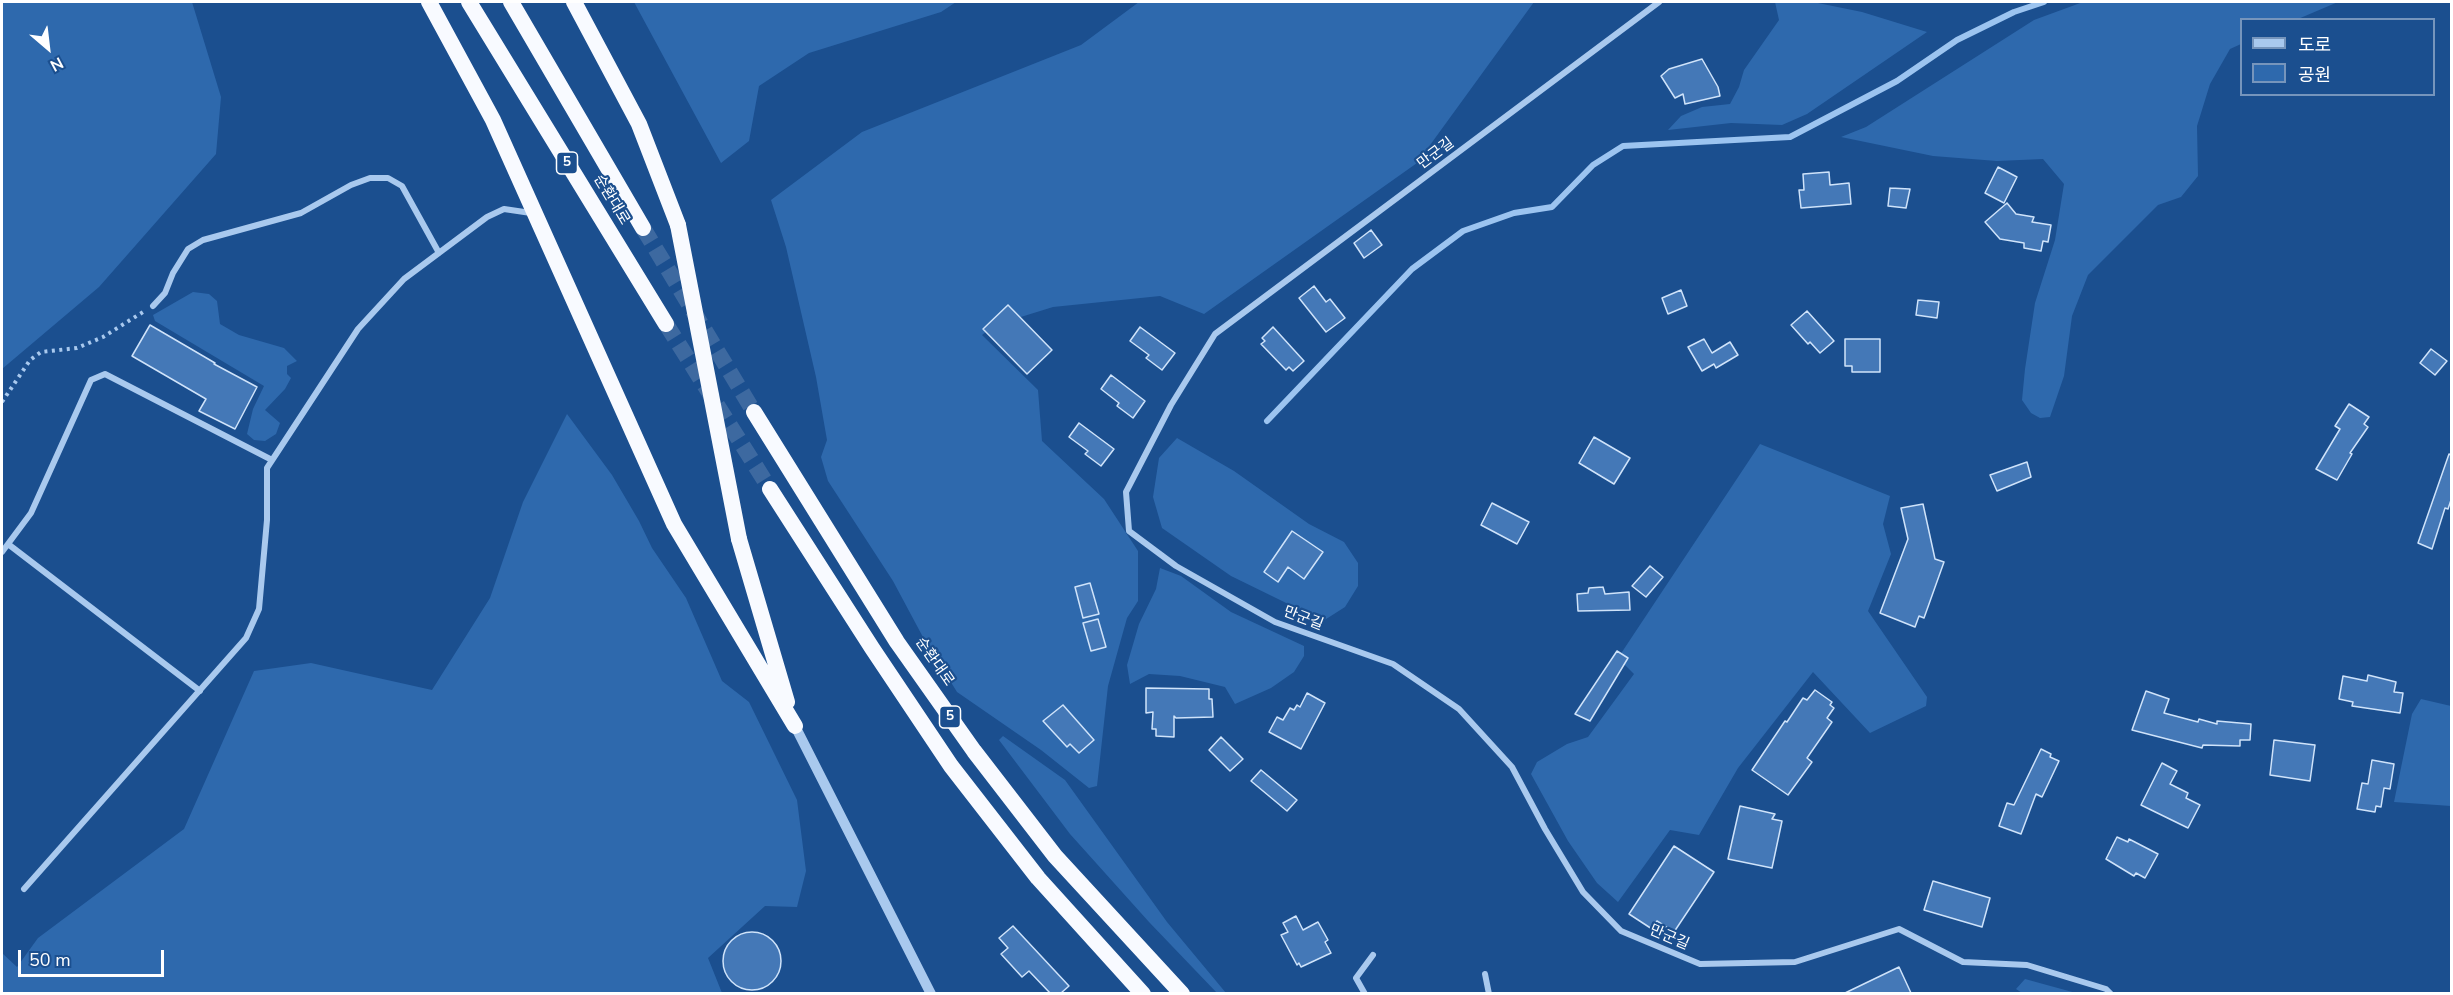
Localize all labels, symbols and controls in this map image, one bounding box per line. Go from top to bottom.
north arrow [18,18,78,78]
legend [2240,18,2435,96]
text: 도로 [2298,33,2331,57]
text: N [46,51,67,76]
text: 공원 [2298,63,2331,87]
street label: 만군길 [1414,134,1458,174]
road number: 5 [556,152,578,174]
street label: 순환대로 [589,172,633,228]
street label: 만군길 [1280,603,1326,635]
street label: 순환대로 [911,634,957,690]
road number: 5 [940,706,960,728]
street label: 만군길 [1646,922,1692,954]
scale bar [21,938,166,976]
text: 50 m [29,948,71,972]

